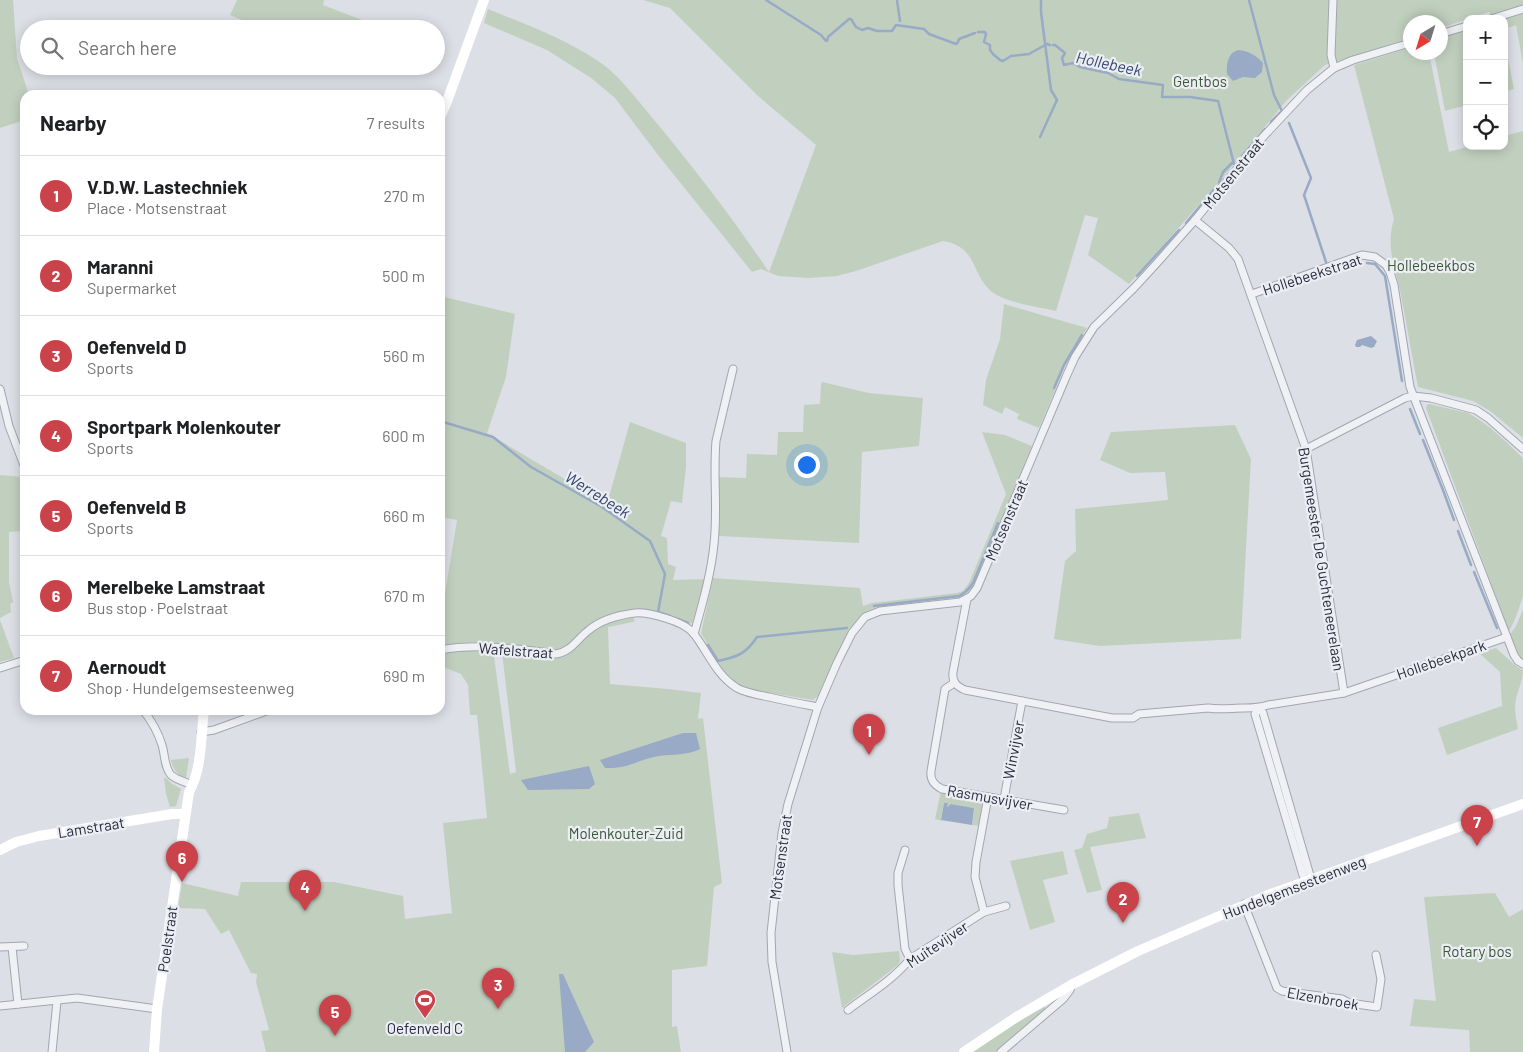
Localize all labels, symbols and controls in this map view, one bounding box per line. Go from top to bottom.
north arrow [1403,15,1448,60]
map controls [1463,15,1508,150]
button: + [1463,15,1508,60]
search box [20,20,445,75]
icon: search [38,34,66,62]
text: Search here [78,36,177,59]
water label: Hollebeek [1074,47,1144,79]
button: − [1463,60,1508,105]
park label: Gentbos [1173,72,1227,90]
button: locate [1463,105,1508,150]
text: Nearby [40,110,106,135]
text: 7 results [367,113,425,132]
street label: Motsenstraat [1199,134,1267,212]
text: V.D.W. Lastechniek [87,175,248,198]
text: 1 [53,186,59,205]
text: 270 m [383,186,425,205]
text: Place · Motsenstraat [87,198,227,217]
street label: Hollebeekstraat [1260,249,1364,299]
text: Maranni [87,255,153,278]
park label: Hollebeekbos [1387,256,1475,274]
text: 2 [52,266,60,285]
text: 500 m [382,266,425,285]
text: Supermarket [87,278,177,297]
text: Oefenveld D [87,335,187,358]
text: 3 [52,346,60,365]
text: 560 m [383,346,425,365]
text: Sports [87,358,133,377]
text: Sportpark Molenkouter [87,415,281,438]
text: 4 [51,426,61,445]
text: 600 m [382,426,425,445]
text: Sports [87,438,133,457]
street label: Burgemeester De Guchteneerelaan [1295,446,1349,672]
your location [794,452,820,478]
water label: Werrebeek [562,467,634,522]
street label: Motsenstraat [981,477,1031,563]
text: Oefenveld B [87,495,187,518]
text: 5 [52,506,60,525]
text: 660 m [383,506,425,525]
text: Sports [87,518,133,537]
text: Merelbeke Lamstraat [87,575,265,598]
text: 6 [52,586,60,605]
text: 670 m [384,586,425,605]
text: Bus stop · Poelstraat [87,598,228,617]
street label: Hollebeekpark [1394,635,1489,683]
street label: Wafelstraat [478,638,554,662]
text: Aernoudt [87,655,166,678]
text: 7 [52,666,60,685]
text: 690 m [383,666,425,685]
text: Shop · Hundelgemsesteenweg [87,678,294,697]
pin: 1 [853,714,885,755]
street label: Winvijver [998,718,1028,781]
street label: Rasmusvijver [946,781,1035,813]
pin: 7 [1461,805,1493,846]
street label: Lamstraat [56,813,126,841]
street label: Motsenstraat [765,813,795,901]
park label: Molenkouter-Zuid [569,824,683,842]
pin: 6 [166,841,198,882]
street label: Hundelgemsesteenweg [1220,851,1368,923]
pin: 4 [289,870,321,911]
pin: 2 [1107,882,1139,923]
street label: Poelstraat [153,905,181,973]
street label: Muitevijver [903,917,972,971]
park label: Rotary bos [1442,942,1512,960]
pin: 3 [482,968,514,1009]
street label: Elzenbroek [1286,983,1361,1013]
sports icon: Oefenveld C [413,988,437,1019]
pin: 5 [319,995,351,1036]
place label: Oefenveld C [387,1019,463,1037]

